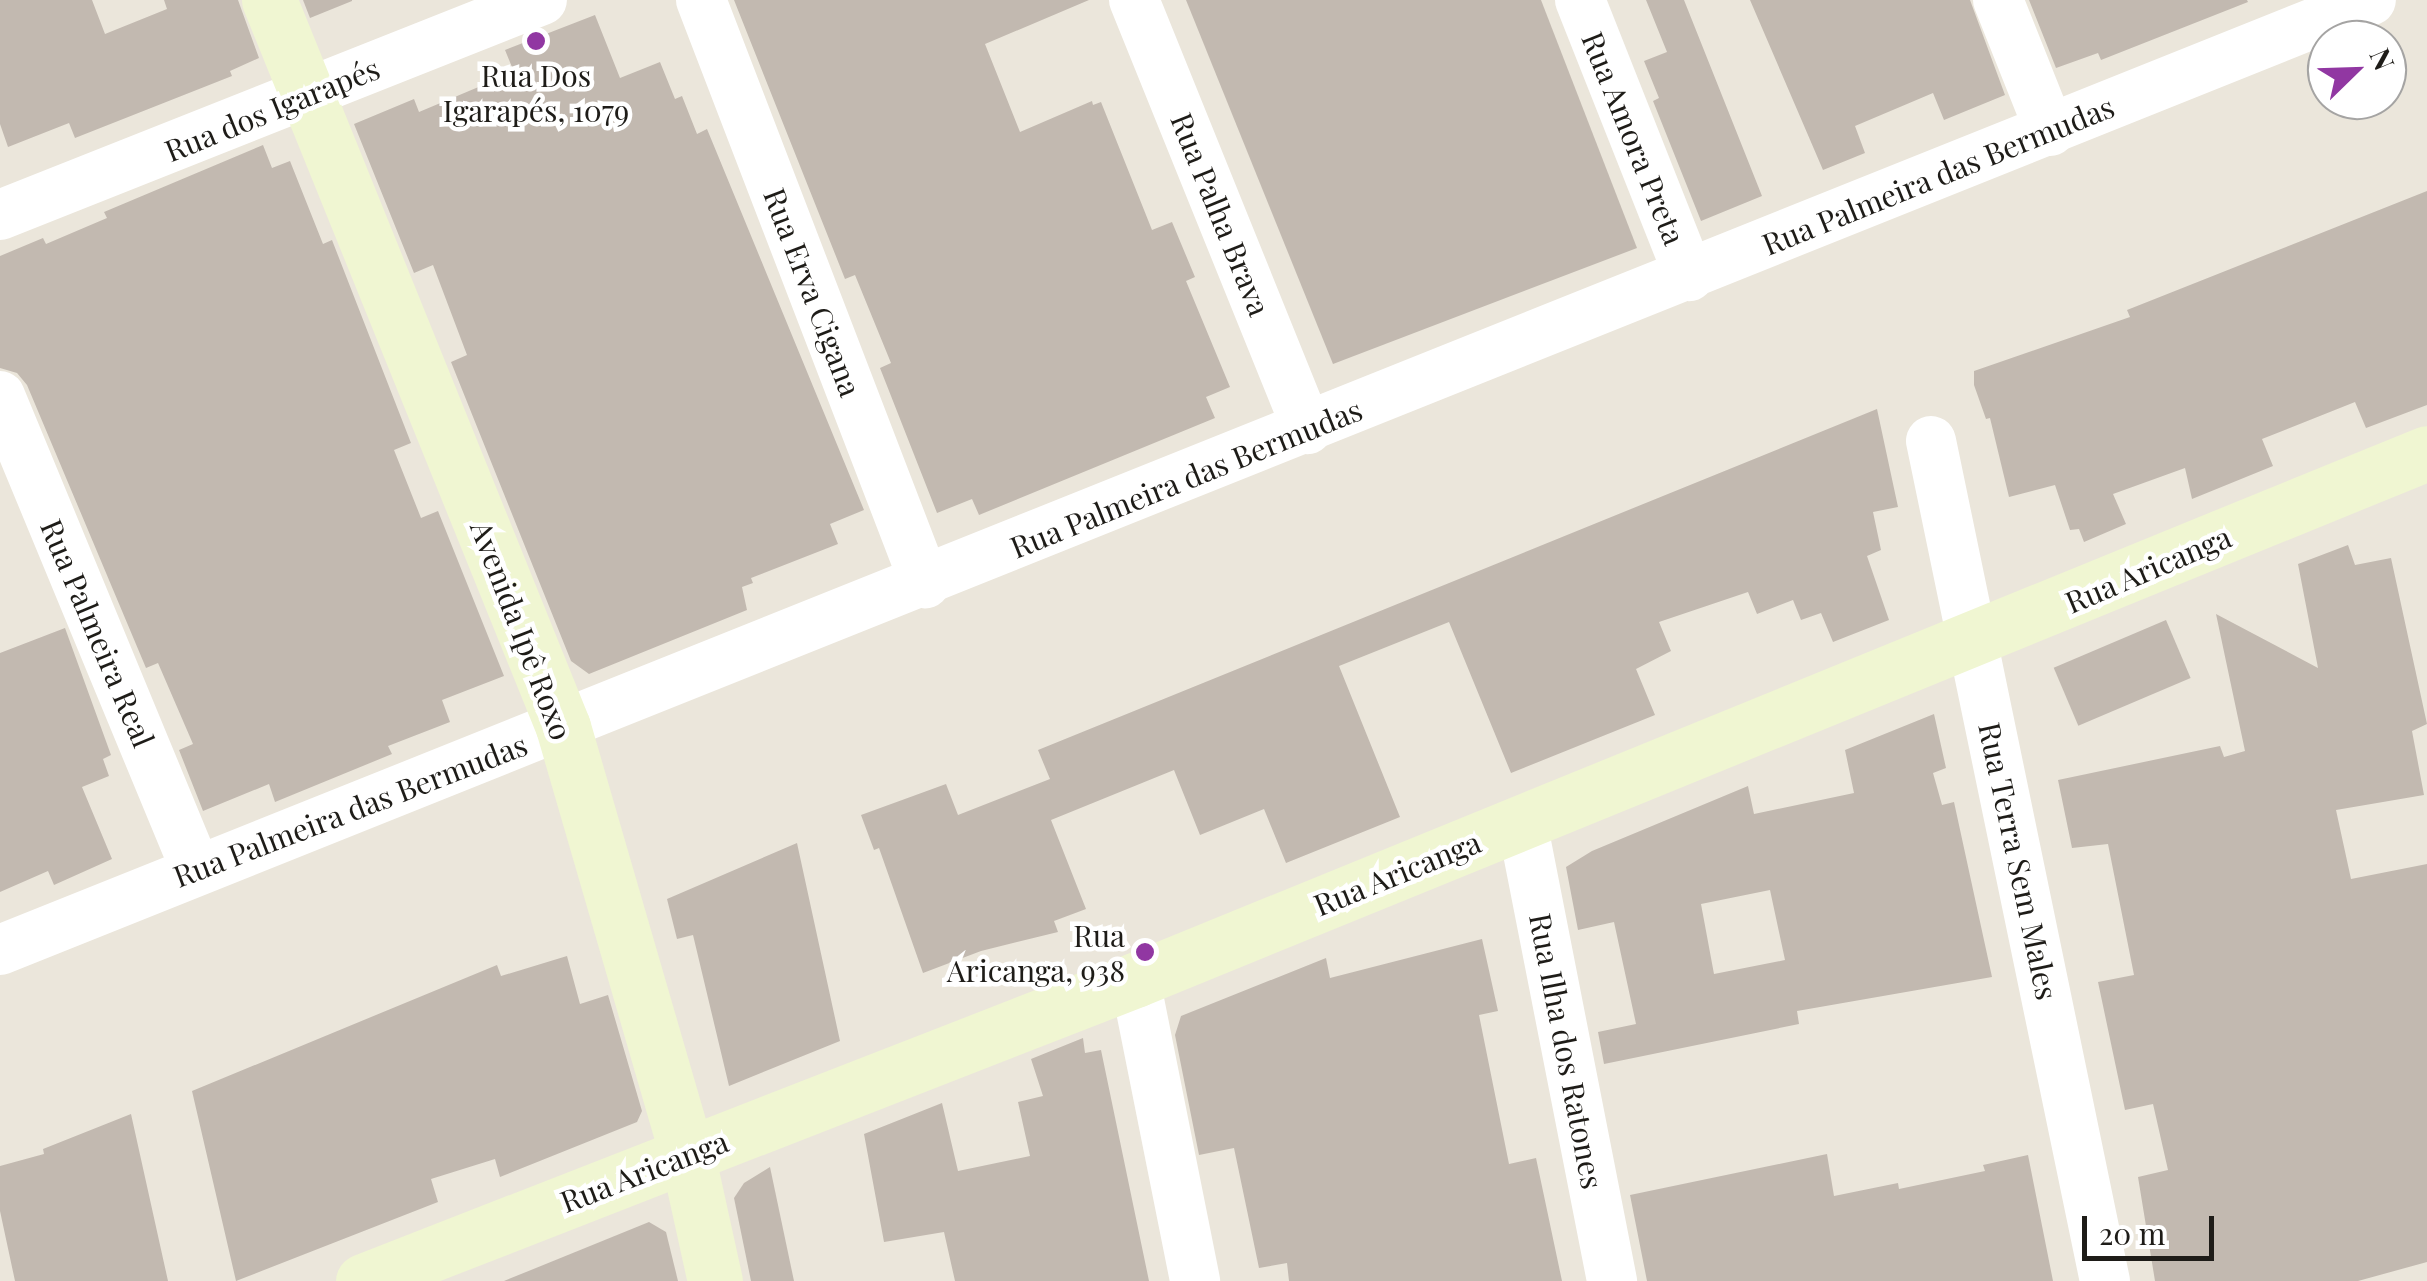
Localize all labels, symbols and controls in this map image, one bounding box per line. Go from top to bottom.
north arrow [2307,20,2407,120]
street label: Rua Amora Preta [1575,26,1693,250]
marker: Rua Dos Igarapés, 1079 [525,30,547,52]
text: N [2362,42,2404,75]
street label: Rua dos Igarapés [159,49,385,169]
place label: Rua Dos Igarapés, 1079 [443,57,629,128]
street label: Rua Palmeira das Bermudas [1757,88,2119,262]
street label: Rua Palha Brava [1164,107,1278,321]
street label: Rua Erva Cigana [757,183,869,401]
street label: Rua Palmeira das Bermudas [1005,391,1367,565]
street label: Rua Palmeira Real [34,513,162,753]
street label: Avenida Ipê Roxo [464,515,580,745]
street label: Rua Aricanga [2059,518,2237,620]
street label: Rua Terra Sem Males [1972,718,2066,1004]
street label: Rua Palmeira das Bermudas [168,726,532,894]
street label: Rua Aricanga [1308,823,1486,923]
street label: Rua Ilha dos Ratones [1523,910,1611,1192]
place label: Rua Aricanga, 938 [947,917,1125,988]
marker: Rua Aricanga, 938 [1134,941,1156,963]
street label: Rua Aricanga [554,1122,734,1220]
scale bar [2087,1196,2220,1258]
text: 20 m [2099,1213,2165,1253]

